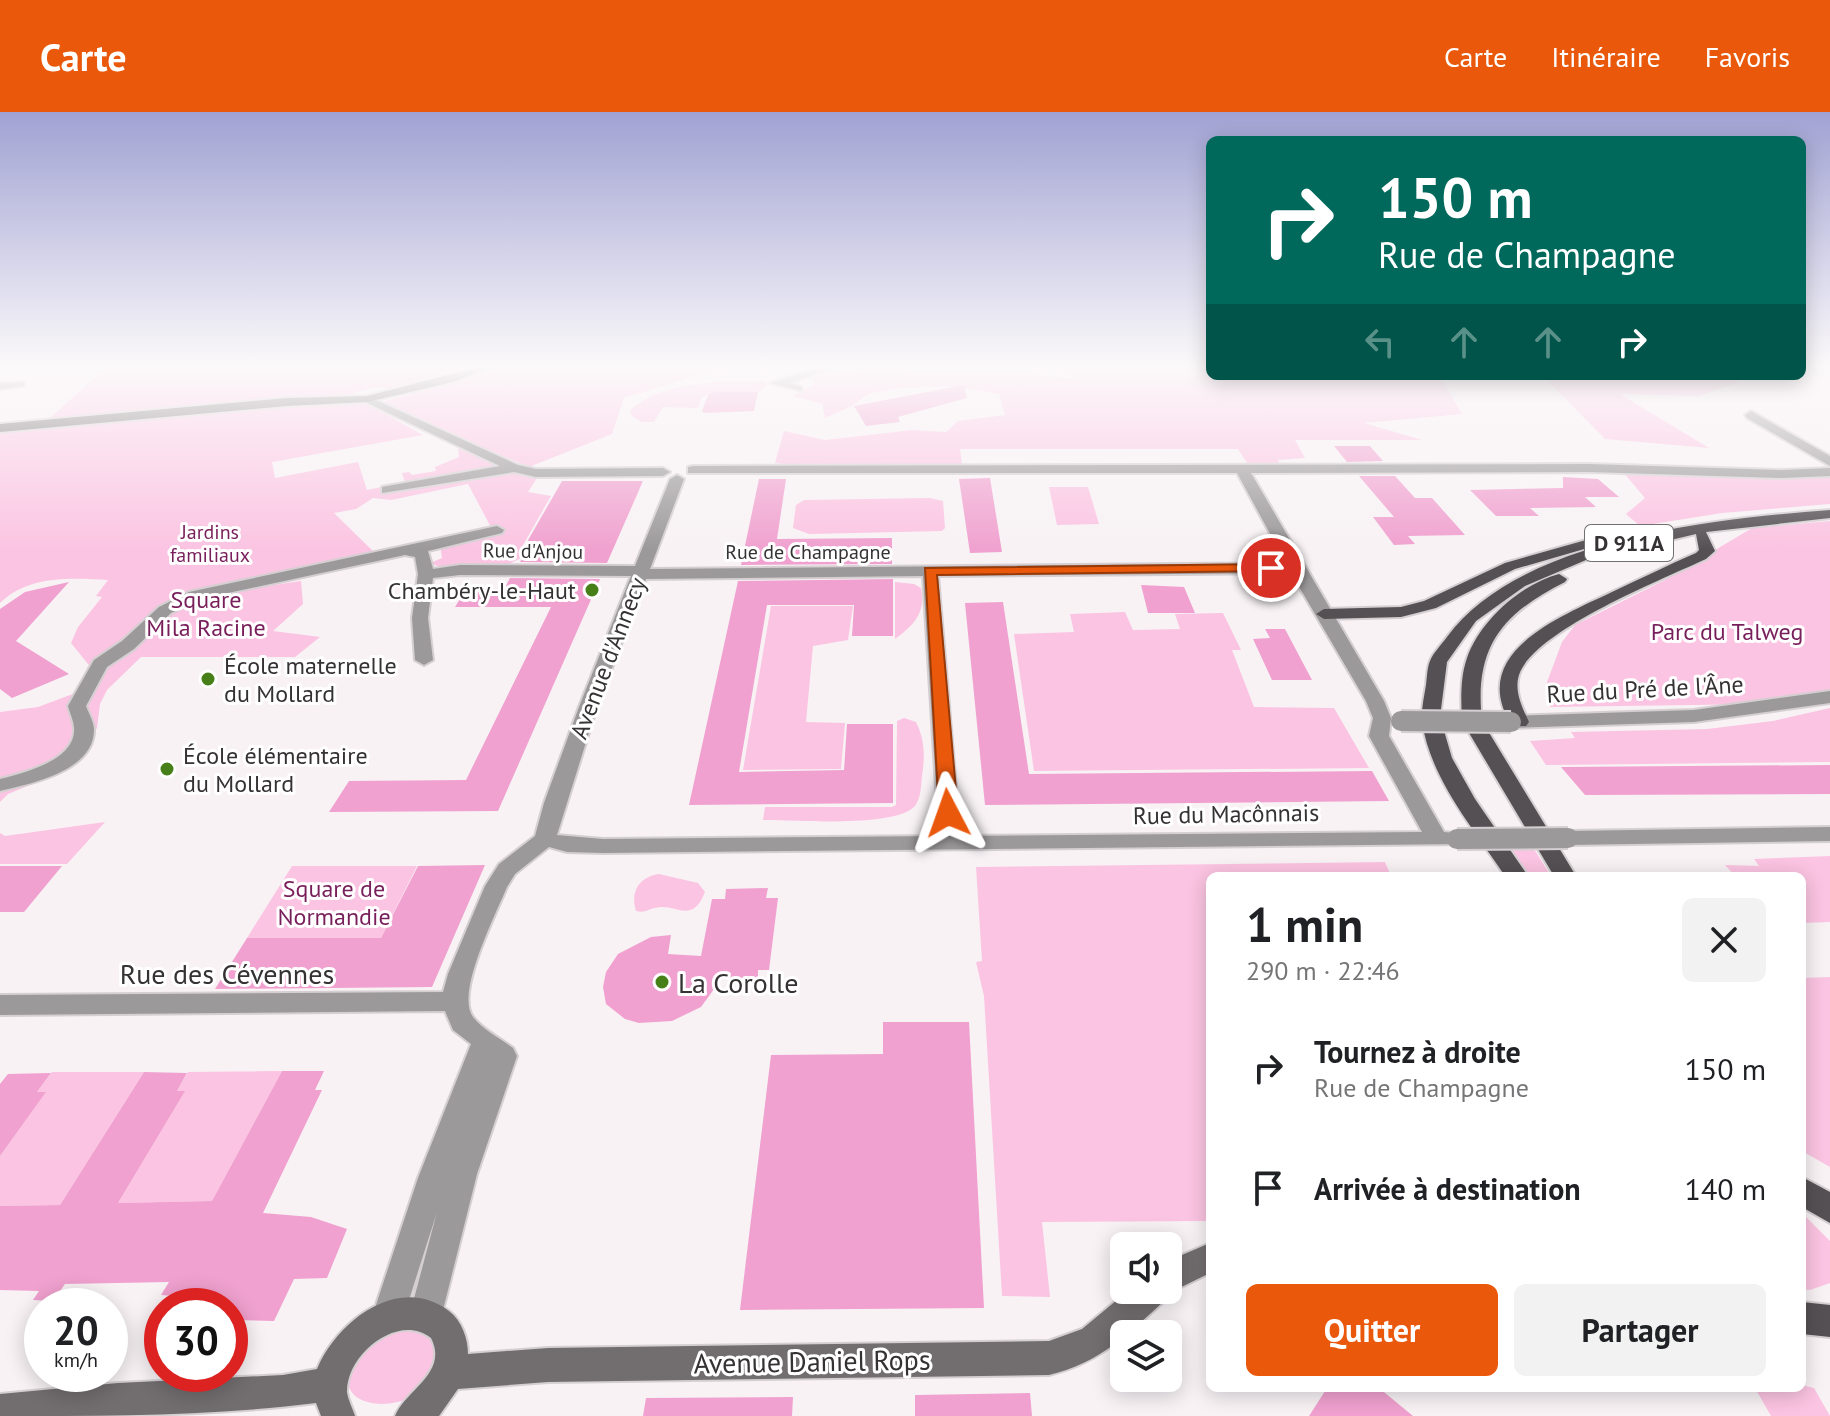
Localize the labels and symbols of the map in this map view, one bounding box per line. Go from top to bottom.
park label: Jardins familiaux [170,519,250,568]
road number: D 911A [1585,525,1673,561]
pin [1237,534,1305,602]
street label: Rue d'Anjou [483,537,583,565]
street label: Rue de Champagne [725,539,891,565]
street label: Avenue d'Annecy [563,573,653,743]
place label: Chambéry-le-Haut [388,575,576,606]
marker: Chambéry-le-Haut [583,581,601,599]
park label: Square Mila Racine [146,584,266,643]
park label: Parc du Talweg [1651,616,1803,647]
place label: École maternelle du Mollard [224,650,397,709]
street label: Rue du Pré de l'Âne [1546,668,1744,710]
marker: École maternelle du Mollard [199,670,217,688]
place label: École élémentaire du Mollard [183,740,368,799]
marker: École élémentaire du Mollard [158,760,176,778]
position arrow [906,771,990,855]
street label: Rue du Macônnais [1132,797,1320,831]
park label: Square de Normandie [277,873,391,932]
street label: Rue des Cévennes [120,955,334,992]
place label: La Corolle [678,964,798,1001]
marker: La Corolle [653,973,671,991]
speed limit sign: 30 [144,1288,248,1392]
street label: Avenue Daniel Rops [693,1340,931,1382]

